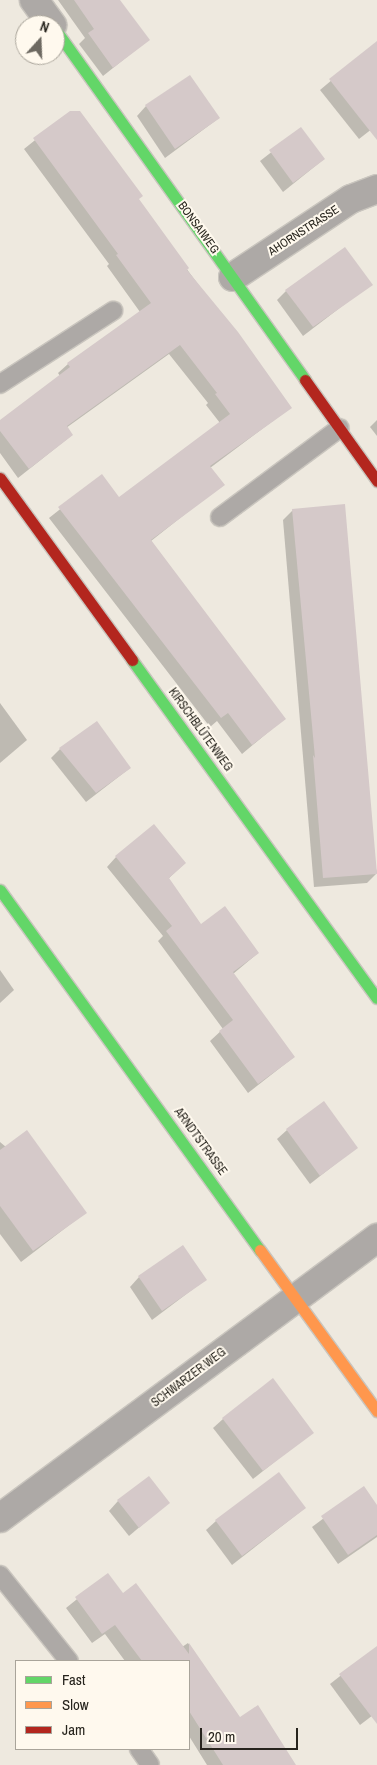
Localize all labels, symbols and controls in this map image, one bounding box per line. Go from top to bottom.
north arrow [15,15,65,65]
text: N [38,17,52,37]
street label: BONSAIWEG [174,199,222,257]
street label: AHORNSTRASSE [266,203,342,259]
street label: KIRSCHBLÜTENWEG [165,686,235,774]
street label: ARNDTSTRASSE [171,1105,229,1179]
street label: SCHWARZER WEG [149,1345,229,1411]
legend [15,1660,190,1750]
text: Fast [62,1669,85,1690]
text: Slow [62,1694,89,1715]
scale bar [202,1718,300,1750]
text: Jam [62,1719,85,1740]
text: 20 m [208,1726,235,1747]

